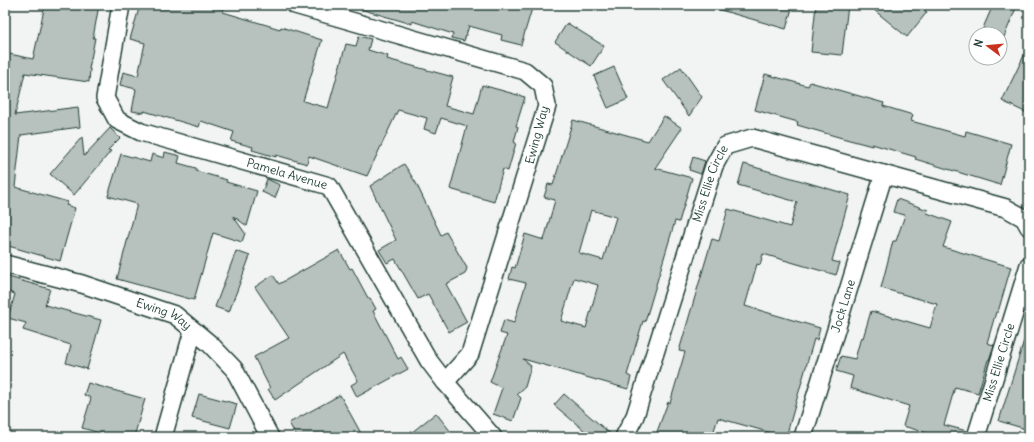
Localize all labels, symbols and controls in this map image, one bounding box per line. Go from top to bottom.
north arrow [968,26,1008,66]
text: N [971,38,986,49]
street label: Ewing Way [522,104,551,166]
street label: Miss Ellie Circle [689,142,731,224]
street label: Pamela Avenue [245,155,329,192]
street label: Jock Lane [828,278,858,334]
street label: Ewing Way [134,295,195,333]
street label: Miss Ellie Circle [979,321,1018,403]

